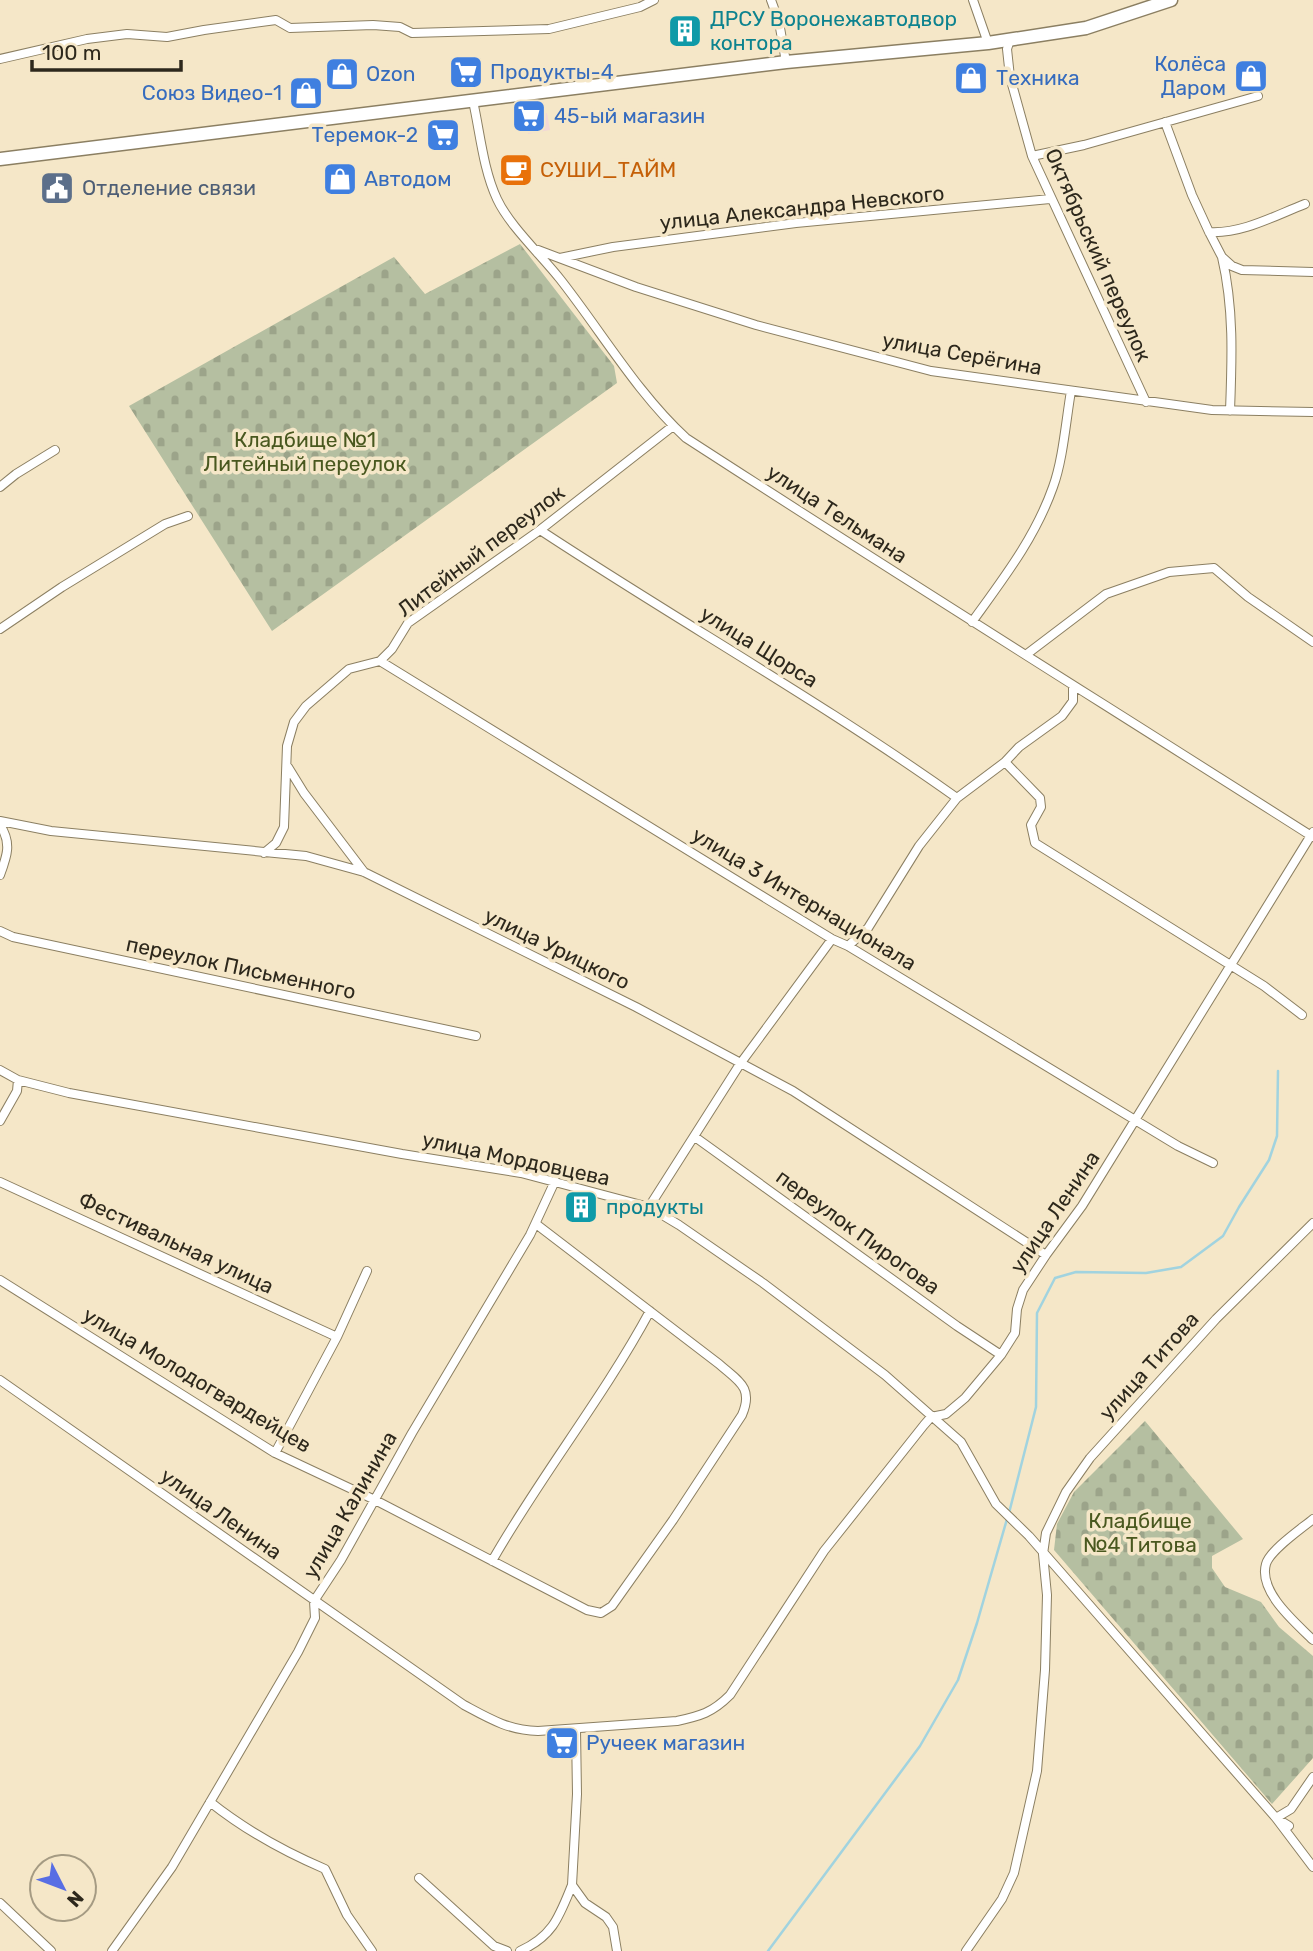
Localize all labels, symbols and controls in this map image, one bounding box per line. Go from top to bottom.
place label: ДРСУ Воронежавтодвор контора [710,6,957,55]
building icon: ДРСУ Воронежавтодвор контора [666,12,704,50]
scale bar [32,28,180,72]
text: 100 m [42,40,101,65]
place label: Колёса Даром [1154,51,1226,100]
supermarket icon: Продукты-4 [447,53,485,91]
shop icon: Ozon [323,55,361,93]
shop icon: Колёса Даром [1232,57,1270,95]
place label: Продукты-4 [490,59,614,84]
shop icon: Техника [952,59,990,97]
place label: Ozon [366,61,416,86]
place label: Техника [996,65,1080,90]
shop icon: Союз Видео-1 [287,74,325,112]
place label: Союз Видео-1 [142,80,282,105]
supermarket icon: 45-ый магазин [510,97,548,135]
place label: 45-ый магазин [554,103,705,128]
supermarket icon: Теремок-2 [424,116,462,154]
place label: Теремок-2 [311,122,418,147]
street label: Октябрьский переулок [1040,144,1157,365]
cafe icon: СУШИ_ТАЙМ [497,151,535,189]
place label: СУШИ_ТАЙМ [540,157,676,182]
shop icon: Автодом [321,160,359,198]
place label: Автодом [364,166,452,191]
public building icon: Отделение связи [38,169,76,207]
place label: Отделение связи [82,175,256,200]
street label: улица Александра Невского [658,180,945,235]
street label: улица Серёгина [880,327,1044,380]
park label: Кладбище №1 Литейный переулок [204,427,406,476]
street label: улица Тельмана [762,459,912,568]
street label: Литейный переулок [392,480,569,622]
street label: улица Щорса [696,601,823,693]
street label: улица 3 Интернационала [688,822,921,975]
street label: улица Урицкого [480,902,634,995]
street label: переулок Письменного [124,931,358,1004]
street label: улица Мордовцева [420,1126,612,1191]
street label: улица Ленина [1004,1146,1105,1278]
street label: переулок Пирогова [772,1164,945,1299]
street label: Фестивальная улица [75,1186,278,1299]
building icon: продукты [562,1188,600,1226]
place label: продукты [606,1194,704,1219]
street label: улица Молодогвардейцев [79,1302,316,1458]
street label: улица Титова [1094,1307,1204,1425]
street label: улица Калинина [297,1427,402,1583]
street label: улица Ленина [156,1463,287,1565]
park label: Кладбище №4 Титова [1083,1508,1197,1557]
supermarket icon: Ручеек магазин [543,1724,581,1762]
place label: Ручеек магазин [586,1730,745,1755]
north arrow [28,1853,98,1923]
text: N [62,1886,88,1912]

